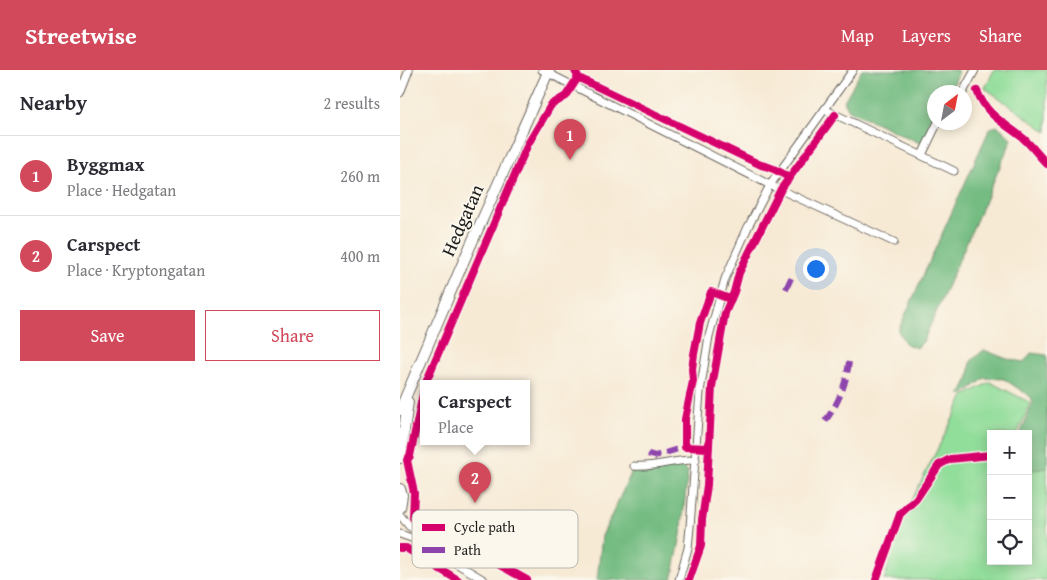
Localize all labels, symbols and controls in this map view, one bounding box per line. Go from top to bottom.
text: Streetwise [25,18,137,53]
text: Map [841,22,874,49]
text: Layers [902,22,951,49]
text: Share [979,22,1022,49]
north arrow [927,85,972,130]
text: Nearby [20,87,87,118]
text: 2 results [323,91,380,115]
pin: 1 [554,119,586,160]
text: Byggmax [67,150,145,178]
text: 1 [32,164,40,188]
text: 260 m [340,164,380,188]
text: Place · Hedgatan [67,178,176,202]
street label: Hedgatan [434,179,490,261]
text: Carspect [67,230,140,258]
text: 2 [32,244,40,268]
text: 400 m [340,244,380,268]
your location [803,256,829,282]
text: Place · Kryptongatan [67,258,205,282]
button: Save [20,310,195,361]
button: Share [205,310,380,361]
popup [420,380,530,445]
text: Carspect [438,387,512,415]
text: Place [438,415,474,439]
map controls [987,430,1032,565]
button: + [987,430,1032,475]
pin: 2 [459,462,491,503]
button: − [987,475,1032,520]
legend [412,510,578,568]
text: Cycle path [454,517,515,537]
button: locate [987,520,1032,565]
text: Path [454,540,481,560]

